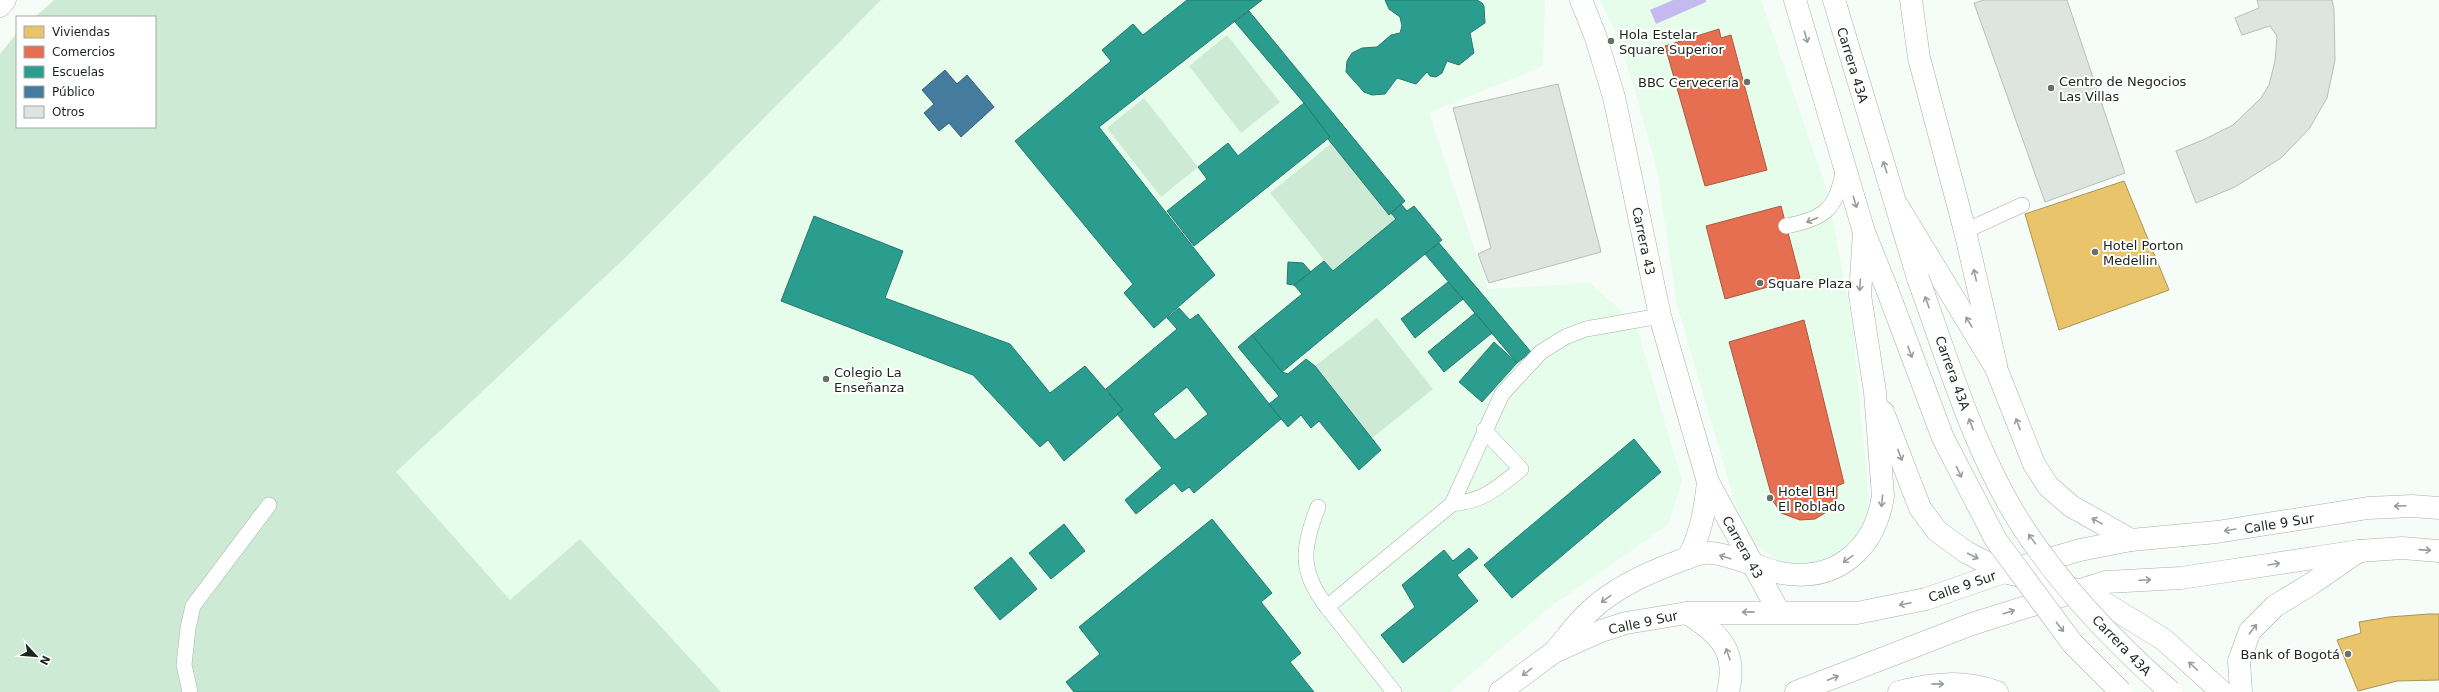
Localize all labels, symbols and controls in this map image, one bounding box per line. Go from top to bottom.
legend [16,16,156,128]
text: Viviendas [52,25,110,39]
street label: Carrera 43A [1834,26,1871,105]
place label: Hola Estelar Square Superior [1619,27,1725,57]
one-way arrow [1803,31,1810,44]
marker: Hola Estelar Square Superior [1606,36,1616,46]
text: Comercios [52,45,115,59]
text: Escuelas [52,65,104,79]
place label: Centro de Negocios Las Villas [2059,74,2187,104]
place label: BBC Cervecería [1638,75,1739,90]
marker: BBC Cervecería [1742,77,1752,87]
marker: Centro de Negocios Las Villas [2046,83,2056,93]
text: Público [52,85,95,99]
text: Otros [52,105,84,119]
one-way arrow [1881,161,1888,174]
one-way arrow [1852,196,1859,209]
street label: Carrera 43 [1629,206,1658,277]
one-way arrow [1806,216,1818,224]
place label: Hotel Porton Medellin [2103,238,2184,268]
marker: Hotel Porton Medellin [2090,247,2100,257]
one-way arrow [1971,269,1979,282]
place label: Square Plaza [1768,276,1852,291]
marker: Square Plaza [1755,278,1765,288]
one-way arrow [1857,278,1864,291]
one-way arrow [1922,297,1930,309]
one-way arrow [1964,316,1972,328]
street label: Carrera 43A [1932,334,1973,413]
one-way arrow [1907,345,1914,358]
place label: Colegio La Enseñanza [834,365,904,395]
marker: Colegio La Enseñanza [821,374,831,384]
one-way arrow [2013,418,2021,430]
one-way arrow [1967,419,1975,431]
one-way arrow [1896,448,1904,460]
one-way arrow [1956,466,1963,478]
place label: Hotel BH El Poblado [1778,484,1845,514]
marker: Hotel BH El Poblado [1765,493,1775,503]
one-way arrow [1878,494,1885,507]
one-way arrow [2394,503,2407,510]
street label: Calle 9 Sur [2243,510,2316,536]
street label: Carrera 43 [1719,513,1766,581]
one-way arrow [2091,516,2103,524]
one-way arrow [2224,526,2237,534]
one-way arrow [2028,534,2036,545]
one-way arrow [2418,546,2431,553]
one-way arrow [1718,553,1731,560]
one-way arrow [1967,553,1979,560]
one-way arrow [1843,555,1854,563]
one-way arrow [2267,560,2280,568]
street label: Calle 9 Sur [1926,568,1999,605]
one-way arrow [2138,576,2151,584]
one-way arrow [1601,595,1612,603]
one-way arrow [1899,600,1912,608]
street label: Calle 9 Sur [1607,608,1680,637]
one-way arrow [1742,608,1755,616]
one-way arrow [2003,608,2015,616]
street label: Carrera 43A [2089,612,2154,679]
one-way arrow [2056,622,2064,633]
one-way arrow [2249,623,2258,634]
north arrow [16,636,56,676]
place label: Bank of Bogotá [2240,647,2340,662]
one-way arrow [1723,649,1731,661]
marker: Bank of Bogotá [2343,649,2353,659]
text: N [37,653,52,667]
one-way arrow [2189,662,2199,671]
one-way arrow [1522,668,1533,676]
one-way arrow [1826,673,1838,681]
one-way arrow [1931,680,1944,688]

